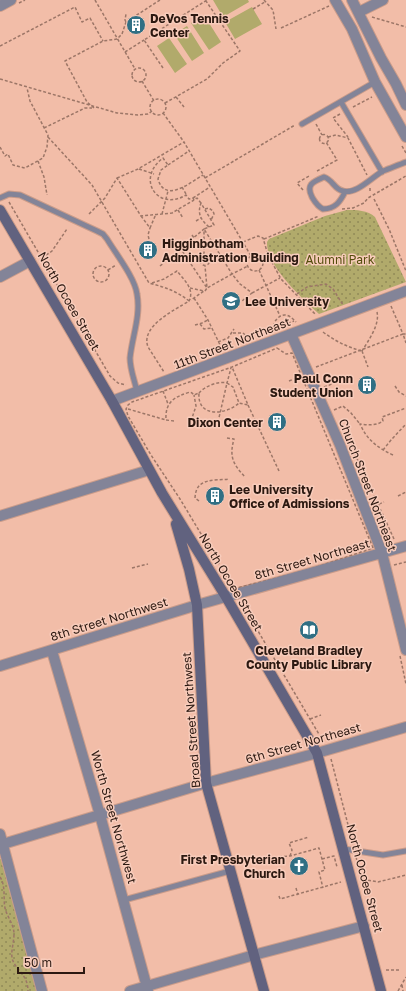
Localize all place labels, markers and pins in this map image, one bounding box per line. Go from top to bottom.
place label: DeVos Tennis Center [150,11,229,40]
building icon: DeVos Tennis Center [125,14,147,36]
place label: Higginbotham Administration Building [162,236,299,265]
building icon: Higginbotham Administration Building [137,239,159,261]
school or university icon: Lee University [220,290,242,312]
place label: Lee University [245,294,330,309]
place label: Paul Conn Student Union [270,371,353,400]
building icon: Paul Conn Student Union [356,374,378,396]
building icon: Dixon Center [266,411,288,433]
place label: Dixon Center [188,415,263,430]
place label: Lee University Office of Admissions [229,482,350,511]
building icon: Lee University Office of Admissions [204,485,226,507]
library icon: Cleveland Bradley County Public Library [298,619,320,641]
place label: Cleveland Bradley County Public Library [246,643,373,672]
place label: First Presbyterian Church [180,852,285,881]
church icon: First Presbyterian Church [288,855,310,877]

